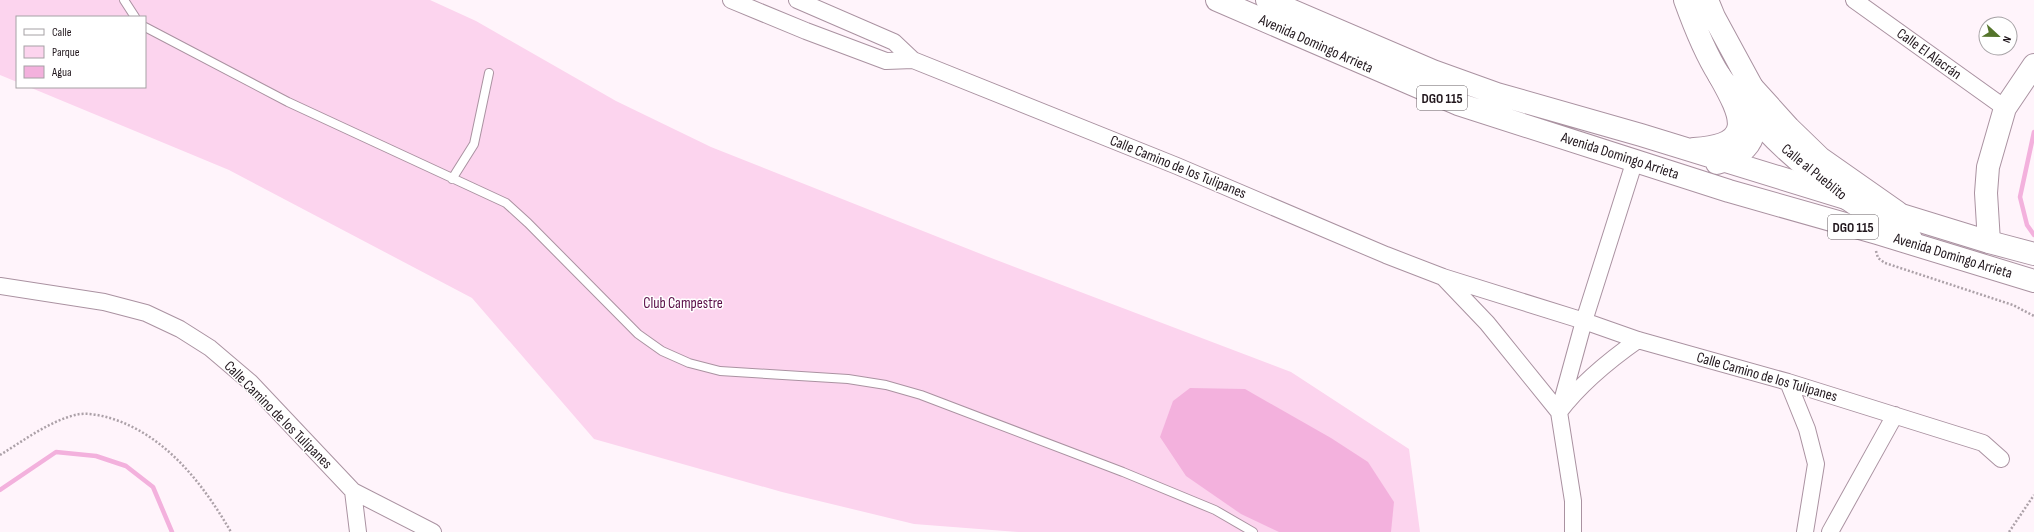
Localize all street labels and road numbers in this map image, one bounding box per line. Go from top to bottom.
street label: Avenida Domingo Arrieta [1255,10,1376,78]
street label: Calle El Alacrán [1893,24,1965,84]
road number: DGO 115 [1417,86,1467,110]
street label: Avenida Domingo Arrieta [1558,128,1682,184]
street label: Calle Camino de los Tulipanes [1107,131,1249,203]
street label: Calle al Pueblito [1777,140,1851,204]
road number: DGO 115 [1828,215,1878,239]
street label: Avenida Domingo Arrieta [1890,229,2015,283]
street label: Calle Camino de los Tulipanes [1694,348,1840,406]
street label: Calle Camino de los Tulipanes [220,357,336,473]

